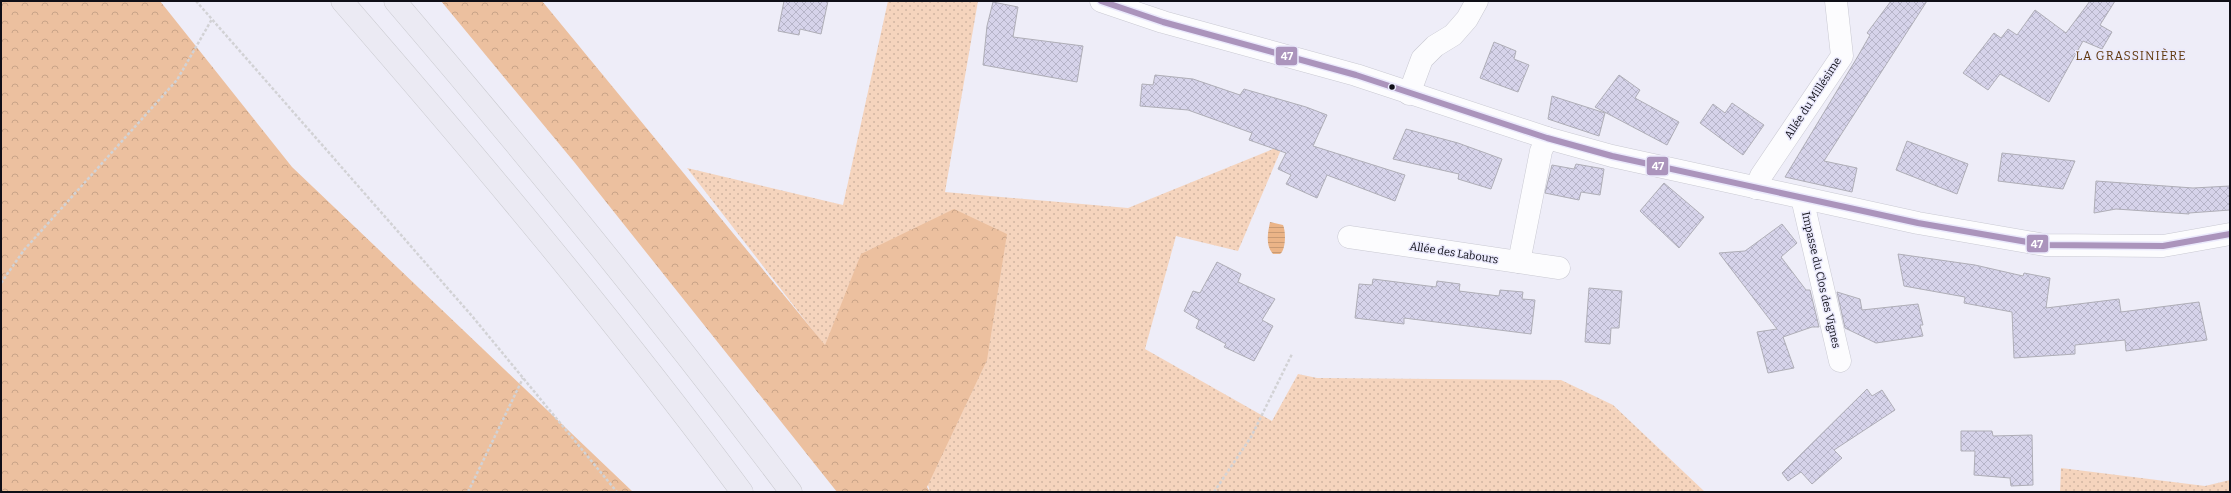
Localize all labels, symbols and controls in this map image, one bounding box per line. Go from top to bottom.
line badge: 47 [1275,46,1298,66]
district label: LA GRASSINIÈRE [2075,48,2187,63]
text: 47 [1281,50,1293,63]
street label: Allée du Millésime [1782,55,1844,141]
unlabelled marker [1387,82,1397,92]
line badge: 47 [1646,156,1669,176]
text: 47 [1652,160,1664,173]
street label: Impasse du Clos des Vignes [1799,211,1843,349]
line badge: 47 [2026,234,2049,253]
text: 47 [2031,238,2043,251]
street label: Allée des Labours [1409,240,1499,266]

